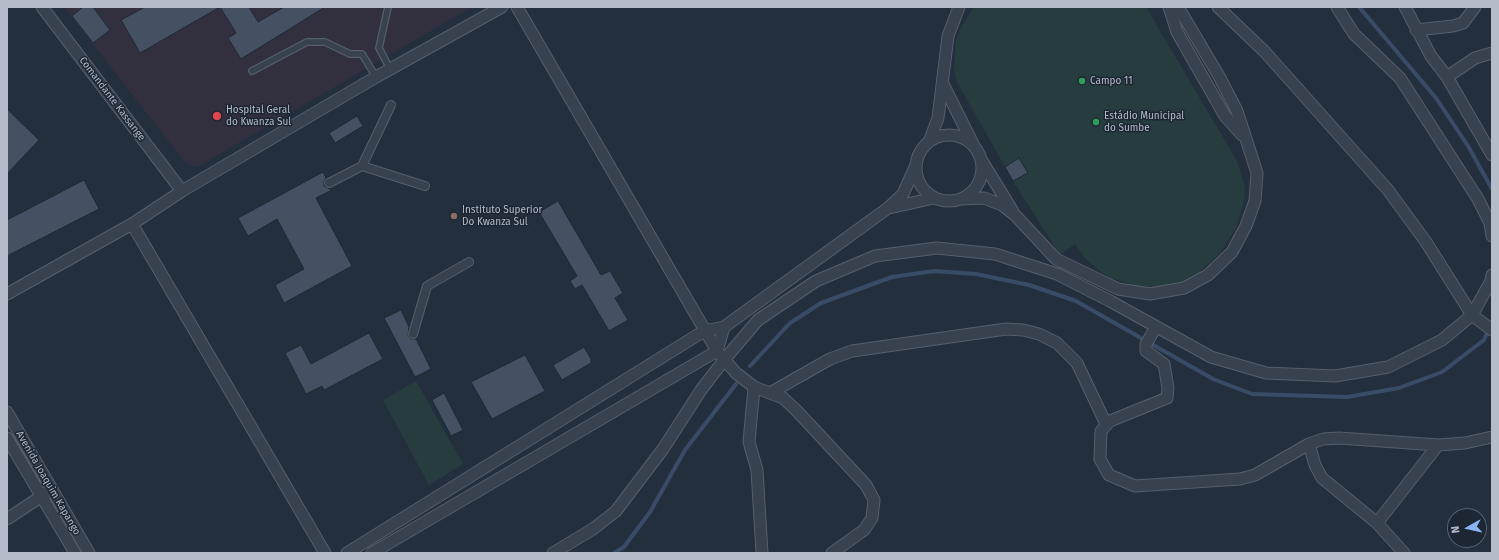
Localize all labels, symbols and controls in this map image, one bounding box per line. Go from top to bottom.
street label: Comandante Kassange [77,55,147,143]
place label: Campo 11 [1090,75,1132,87]
marker: Campo 11 [1077,76,1087,86]
place label: Hospital Geral do Kwanza Sul [226,104,291,128]
marker: Hospital Geral do Kwanza Sul [211,110,223,122]
place label: Estádio Municipal do Sumbe [1104,110,1184,134]
marker: Estádio Municipal do Sumbe [1091,117,1101,127]
place label: Instituto Superior Do Kwanza Sul [462,204,542,228]
marker: Instituto Superior Do Kwanza Sul [449,211,459,221]
street label: Avenida Joaquim Kapango [13,429,83,537]
north arrow [1447,508,1487,548]
text: N [1449,525,1463,534]

